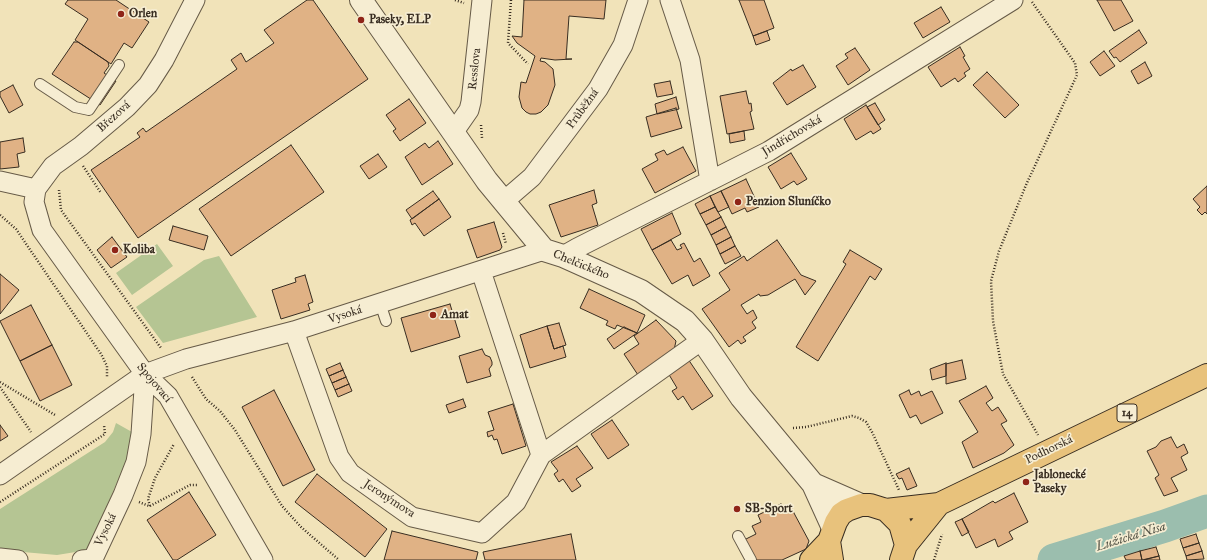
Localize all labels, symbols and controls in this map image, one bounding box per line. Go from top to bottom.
place label: Orlen [129,7,157,21]
marker: Orlen [116,9,126,19]
place label: Paseky, ELP [369,13,431,27]
marker: Paseky, ELP [356,15,366,25]
street label: Resslova [466,47,484,91]
street label: Průběžná [564,86,602,132]
street label: Březová [94,98,134,136]
street label: Jindřichovská [760,113,824,159]
place label: Penzion Sluníčko [746,195,831,209]
marker: Penzion Sluníčko [733,197,743,207]
place label: Koliba [123,243,155,257]
marker: Koliba [110,245,120,255]
street label: Chelčického [551,247,611,283]
street label: Vysoká [326,303,364,327]
place label: Amat [441,308,468,322]
marker: Amat [428,310,438,320]
street label: Spojovací [133,360,175,406]
road number: 14 [1117,404,1137,422]
street label: Podhorská [1023,432,1075,468]
place label: Jablonecké Paseky [1034,468,1086,496]
street label: Jeronýmova [360,477,418,521]
marker: Jablonecké Paseky [1021,477,1031,487]
place label: SB-Sport [745,502,793,516]
marker: SB-Sport [732,504,742,514]
street label: Vysoká [92,511,120,549]
water label: Lužická Nisa [1094,519,1168,555]

